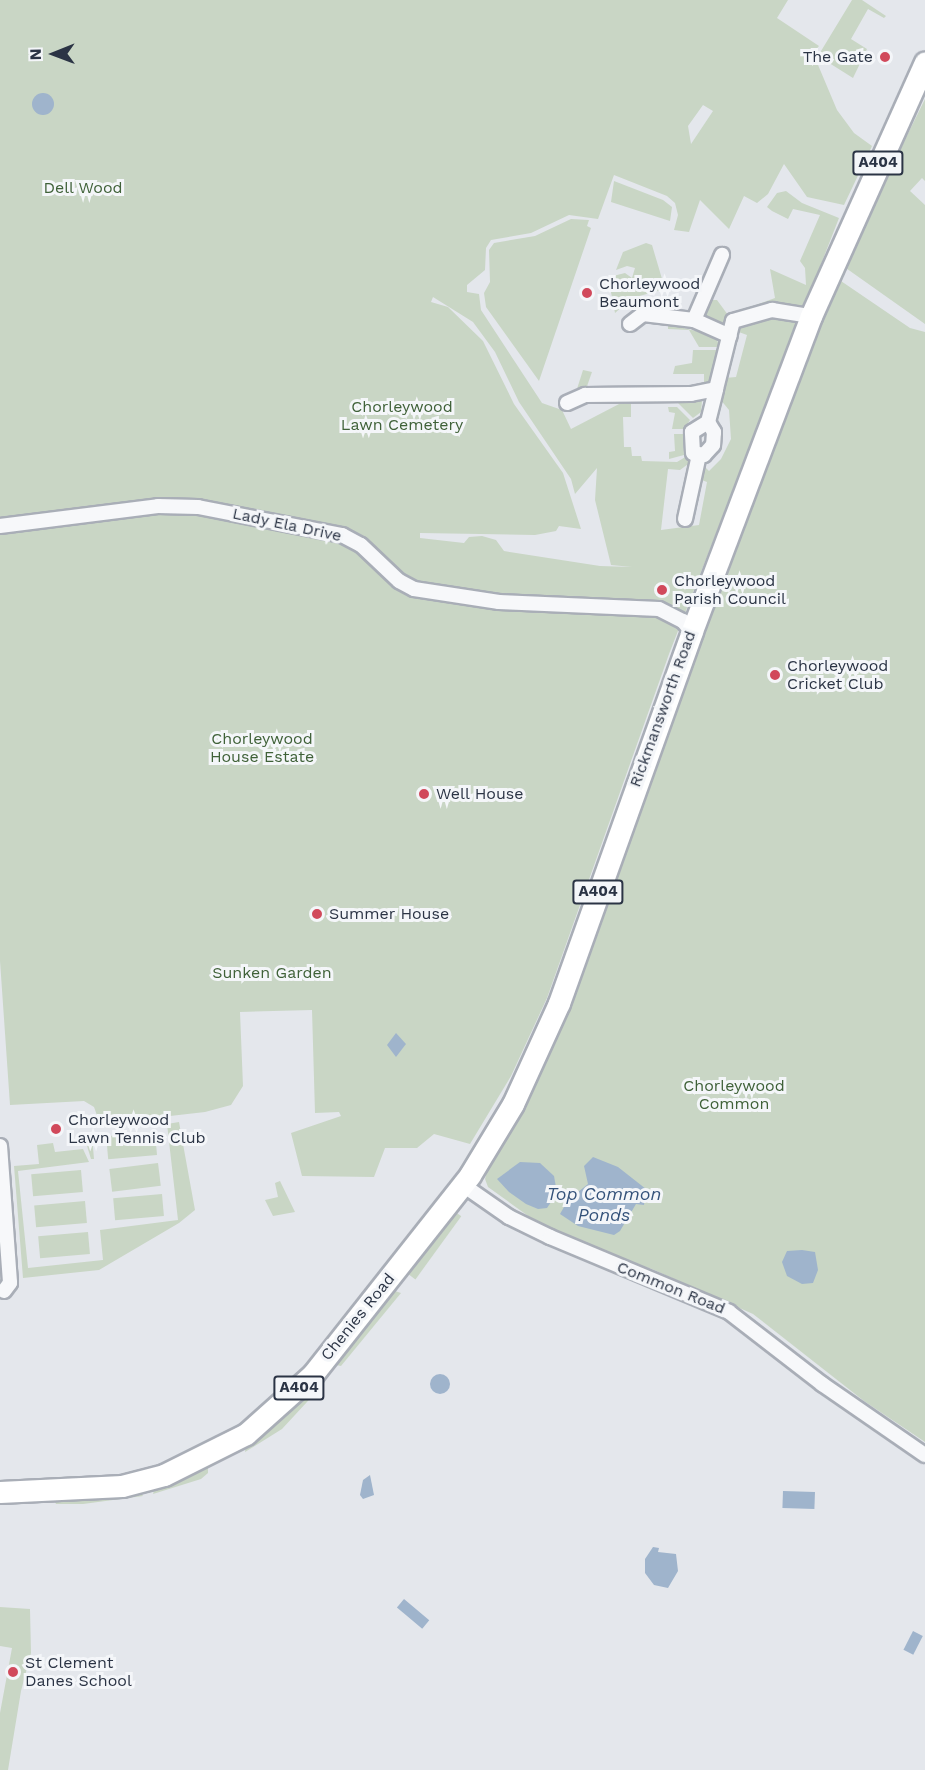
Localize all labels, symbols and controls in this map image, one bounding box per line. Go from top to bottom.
north arrow [24,24,84,84]
place label: The Gate [803,47,873,67]
text: N [26,48,45,60]
marker: The Gate [878,50,892,64]
road number: A404 [851,151,905,175]
park label: Dell Wood [43,178,123,198]
place label: Chorleywood Beaumont [599,274,700,312]
marker: Chorleywood Beaumont [580,286,594,300]
park label: Chorleywood Lawn Cemetery [341,397,463,435]
street label: Lady Ela Drive [230,504,344,546]
place label: Chorleywood Parish Council [674,571,786,609]
marker: Chorleywood Parish Council [655,583,669,597]
street label: Rickmansworth Road [626,628,700,790]
place label: Chorleywood Cricket Club [787,656,888,694]
marker: Chorleywood Cricket Club [768,668,782,682]
park label: Chorleywood House Estate [210,729,314,767]
place label: Well House [436,784,524,804]
marker: Well House [417,787,431,801]
road number: A404 [571,880,625,904]
place label: Summer House [329,904,450,924]
marker: Summer House [310,907,324,921]
park label: Sunken Garden [212,963,332,983]
park label: Chorleywood Common [683,1076,785,1114]
place label: Chorleywood Lawn Tennis Club [68,1110,206,1148]
marker: Chorleywood Lawn Tennis Club [49,1122,63,1136]
water label: Top Common Ponds [547,1184,661,1226]
street label: Common Road [614,1258,728,1318]
street label: Chenies Road [317,1270,399,1364]
road number: A404 [272,1376,326,1400]
place label: St Clement Danes School [25,1653,132,1691]
marker: St Clement Danes School [6,1665,20,1679]

